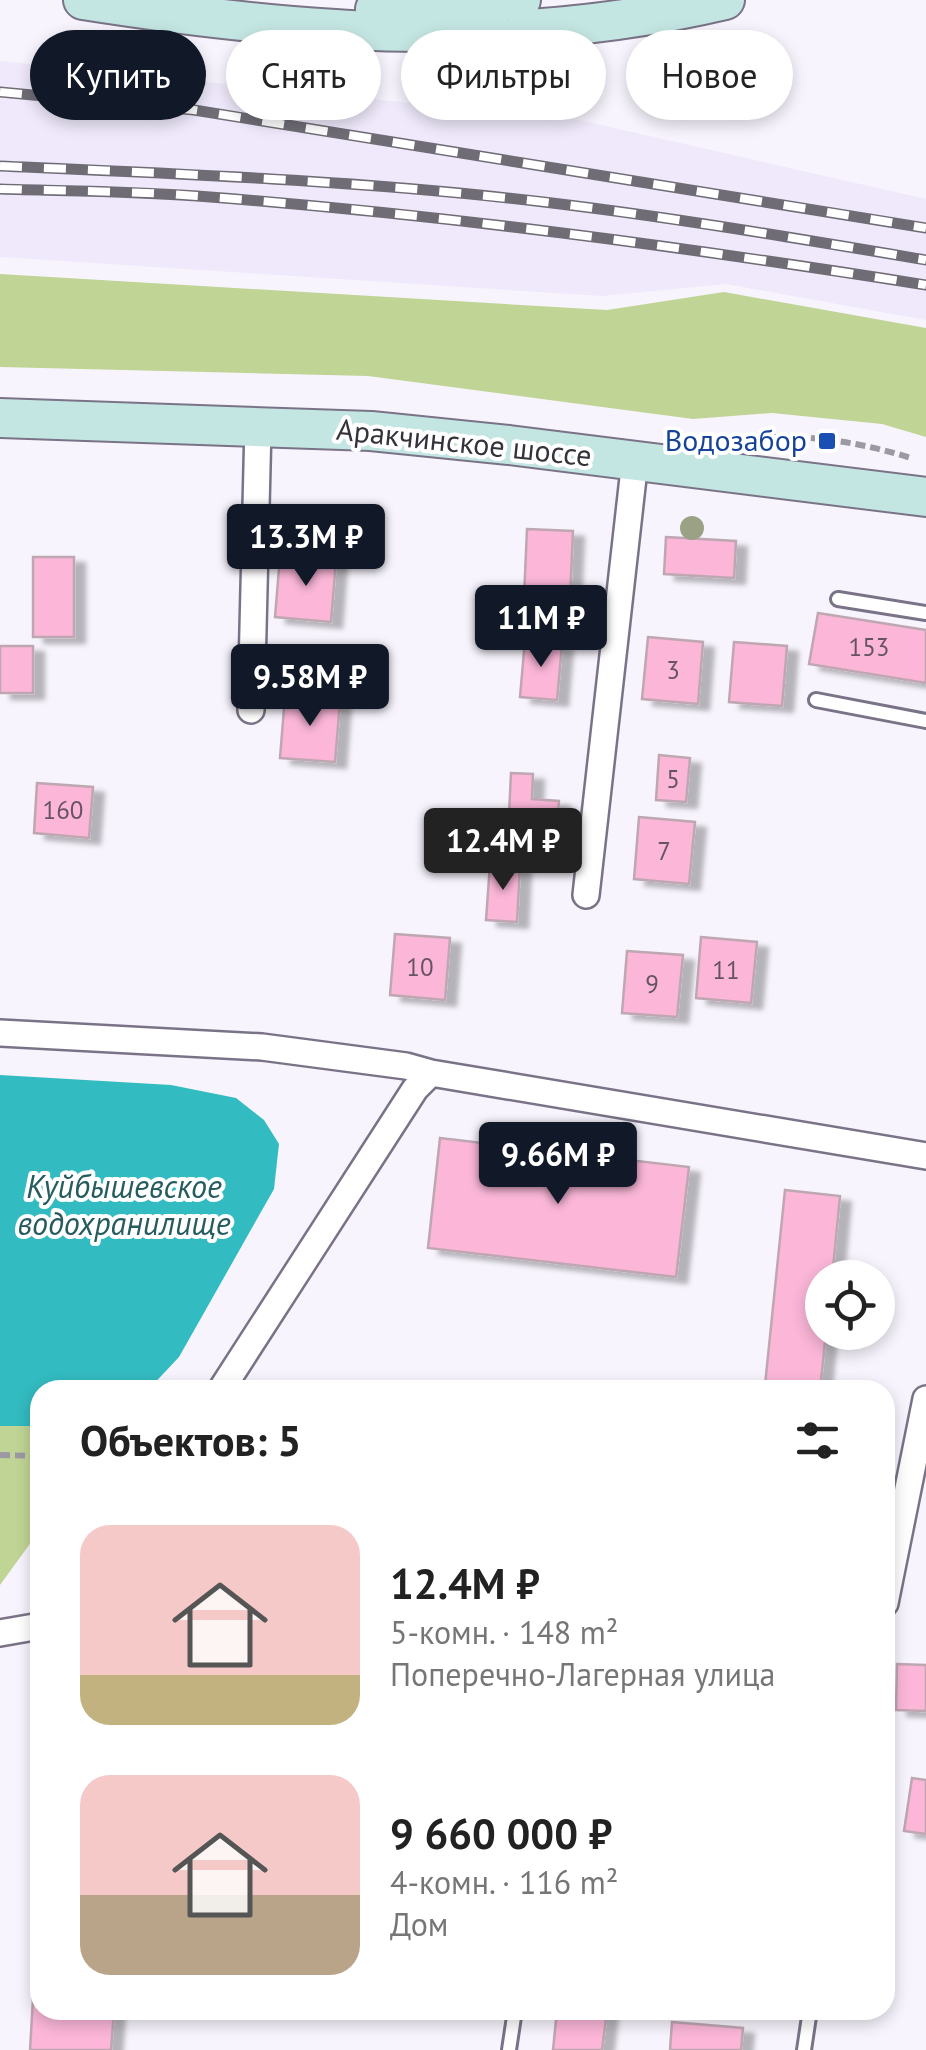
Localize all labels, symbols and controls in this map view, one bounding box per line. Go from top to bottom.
chip: Купить [30,30,206,120]
chip: Снять [226,30,381,120]
chip: Фильтры [401,30,606,120]
chip: Новое [626,30,793,120]
street label: Аракчинское шоссе [335,409,594,474]
place label: Водозабор [665,420,807,459]
marker: Водозабор [816,430,838,452]
pin: 13.3M ₽ [214,504,398,589]
text: 13.3M ₽ [249,515,363,557]
pin: 11M ₽ [471,585,611,670]
text: 11M ₽ [497,596,585,638]
house number: 153 [849,631,889,663]
pin: 9.58M ₽ [218,644,402,729]
house number: 3 [666,654,680,686]
text: 9.58M ₽ [253,655,367,697]
house number: 5 [666,763,680,795]
house number: 160 [43,794,83,826]
pin: 12.4M ₽ [411,808,595,893]
text: 12.4M ₽ [446,819,560,861]
house number: 7 [657,835,671,867]
house number: 10 [406,951,434,983]
house number: 11 [712,954,740,986]
house number: 9 [645,968,659,1000]
pin: 9.66M ₽ [466,1122,650,1207]
text: 9.66M ₽ [501,1133,615,1175]
water label: Куйбышевское водохранилище [17,1165,231,1244]
map controls [805,1260,895,1350]
button: locate [805,1260,895,1350]
text: Объектов: 5 [80,1413,301,1468]
icon: filters [790,1413,845,1468]
text: 12.4M ₽ [390,1556,540,1611]
icon: home [160,1565,280,1685]
text: 5-комн. · 148 m² [390,1611,618,1653]
text: Поперечно-Лагерная улица [390,1653,775,1695]
text: 9 660 000 ₽ [390,1806,612,1861]
icon: home [160,1815,280,1935]
text: 4-комн. · 116 m² [390,1861,618,1903]
text: Дом [390,1903,448,1945]

